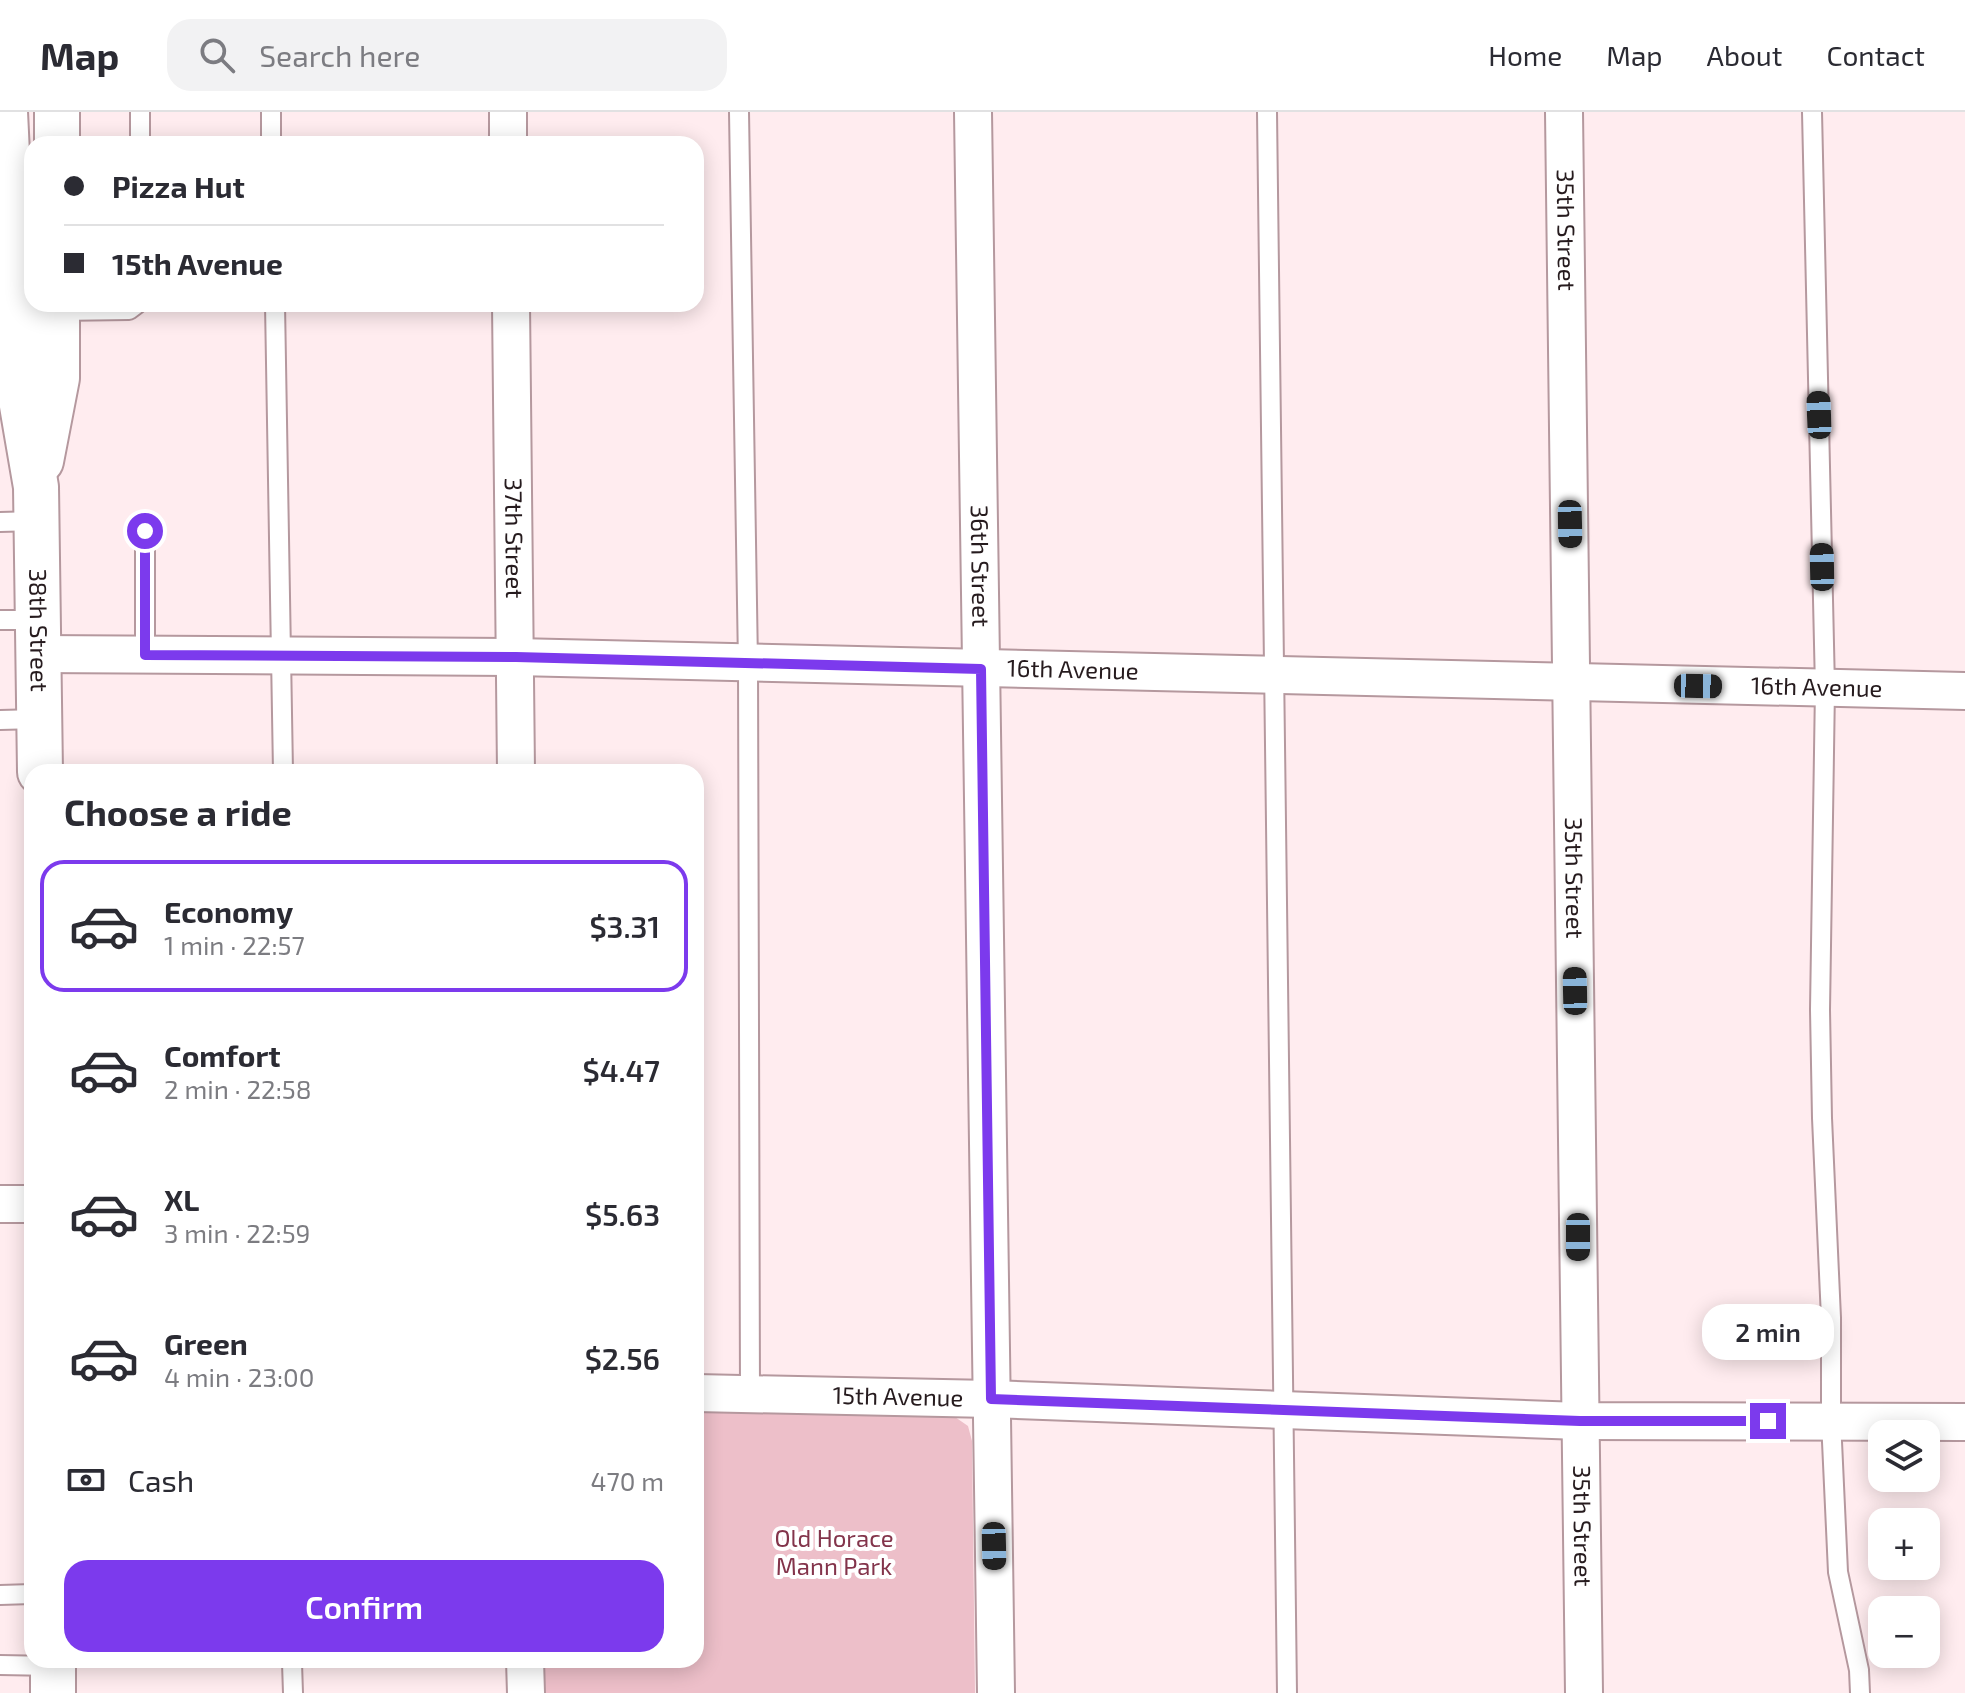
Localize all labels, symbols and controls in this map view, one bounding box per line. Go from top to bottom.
search box [167,19,727,91]
text: Map [40,32,119,78]
icon: search [195,33,239,77]
text: Search here [259,37,420,73]
text: Home [1488,38,1562,72]
text: Map [1606,38,1663,72]
text: About [1707,38,1782,72]
text: Contact [1826,38,1925,72]
text: Pizza Hut [112,168,245,204]
street label: 35th Street [1552,169,1582,291]
text: 15th Avenue [112,245,283,281]
car [1806,391,1832,439]
street label: 37th Street [500,477,530,599]
car [1558,500,1582,548]
street label: 36th Street [966,505,996,627]
route start [127,513,163,549]
car [1810,543,1834,591]
street label: 38th Street [24,568,55,692]
street label: 16th Avenue [1007,653,1139,685]
street label: 16th Avenue [1751,670,1883,702]
car [1674,674,1722,698]
text: Choose a ride [64,790,292,833]
street label: 35th Street [1560,817,1590,939]
icon: car [68,890,140,962]
text: Economy [164,893,293,929]
text: $3.31 [589,908,660,944]
text: 1 min · 22:57 [164,929,305,960]
car [1563,967,1587,1015]
icon: car [68,1034,140,1106]
text: Comfort [164,1037,281,1073]
text: $4.47 [583,1052,660,1088]
text: 2 min · 22:58 [164,1073,312,1104]
icon: car [68,1178,140,1250]
text: XL [164,1181,199,1217]
text: $5.63 [585,1196,660,1232]
car [1566,1213,1590,1261]
text: 3 min · 22:59 [164,1217,310,1248]
callout: 2 min [1702,1305,1834,1361]
text: 2 min [1735,1316,1801,1347]
icon: car [68,1322,140,1394]
text: Green [164,1325,248,1361]
text: $2.56 [585,1340,660,1376]
text: 4 min · 23:00 [164,1361,314,1392]
street label: 15th Avenue [832,1380,964,1411]
route end [1750,1403,1786,1439]
map controls [1868,1420,1940,1668]
button: layers [1868,1420,1940,1492]
icon: cash [64,1458,108,1502]
text: Cash [128,1462,194,1498]
text: 470 m [590,1465,664,1496]
street label: 35th Street [1568,1465,1599,1587]
button: + [1868,1508,1940,1580]
car [982,1522,1006,1570]
park label: Old Horace Mann Park [774,1523,894,1580]
button: Confirm [64,1560,664,1652]
button: − [1868,1596,1940,1668]

